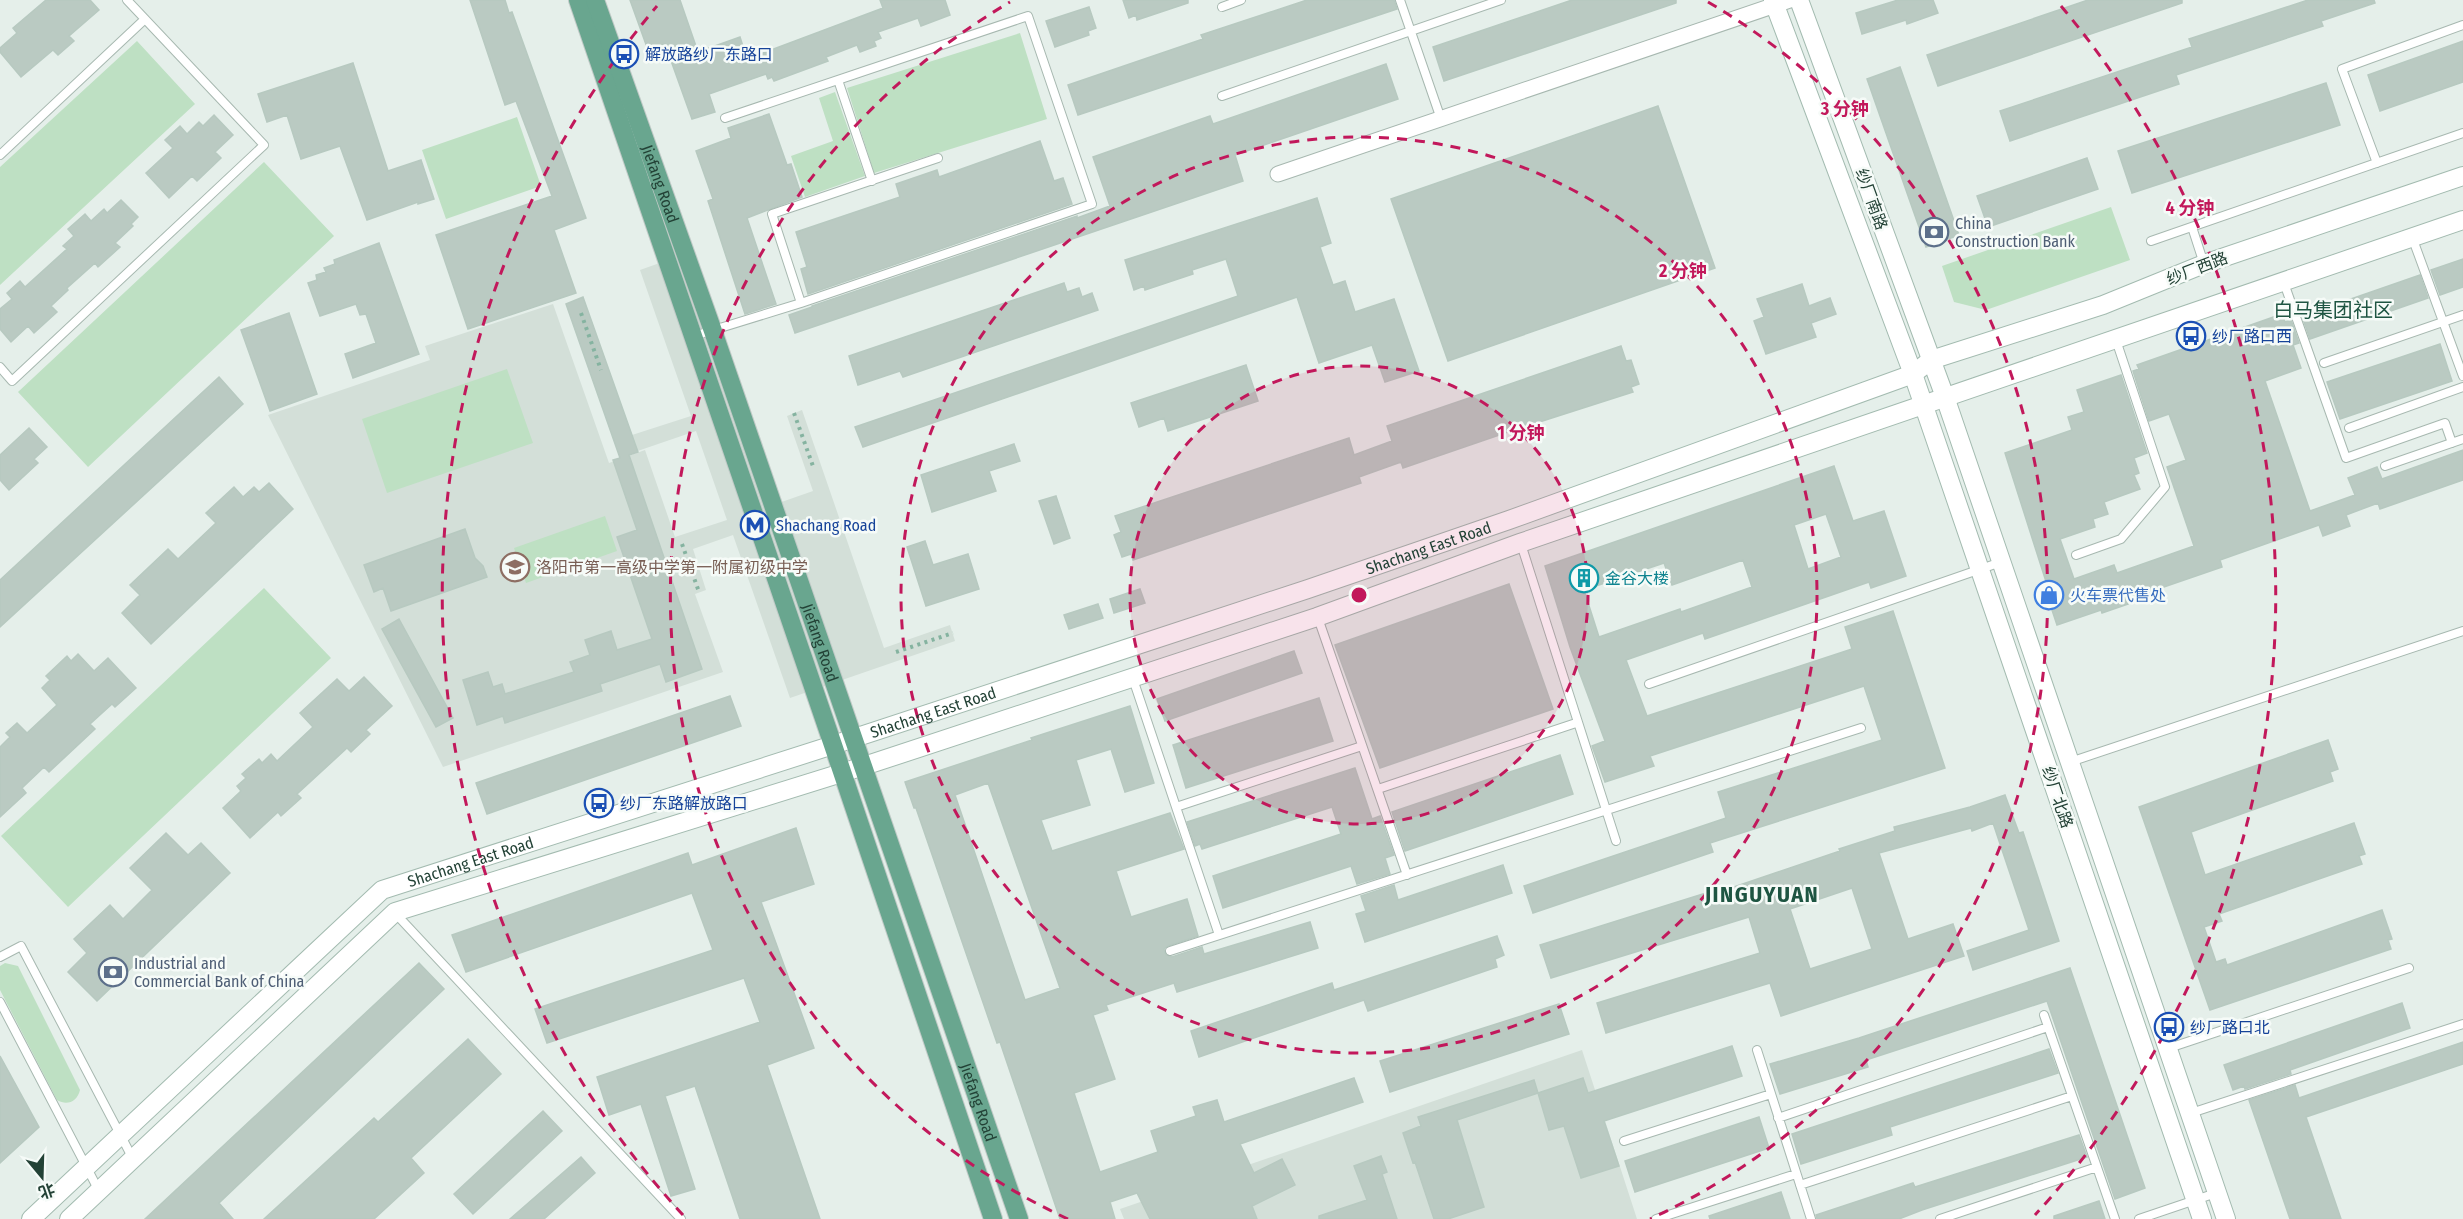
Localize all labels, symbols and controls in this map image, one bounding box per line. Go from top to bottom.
bus stop icon: 解放路纱厂东路口 [608,38,640,70]
place label: 解放路纱厂东路口 [645,45,773,64]
text: 3 分钟 [1820,98,1869,120]
street label: Jiefang Road [637,142,683,225]
street label: 纱厂南路 [1852,166,1891,232]
text: 4 分钟 [2166,197,2215,219]
place label: China Construction Bank [1955,214,2075,251]
bank icon: China Construction Bank [1918,216,1950,248]
street label: 纱厂西路 [2164,248,2230,289]
text: 2 分钟 [1658,260,1707,282]
district label: 白马集团社区 [2273,298,2393,322]
bus stop icon: 纱厂路口西 [2175,320,2207,352]
place label: 纱厂路口西 [2212,327,2292,346]
text: 1 分钟 [1497,422,1545,444]
metro station icon: Shachang Road [739,509,771,541]
place label: Shachang Road [776,516,876,535]
street label: Shachang East Road [1363,518,1494,578]
school or university icon: 洛阳市第一高级中学第一附属初级中学 [499,551,531,583]
place label: 洛阳市第一高级中学第一附属初级中学 [536,558,808,577]
building icon: 金谷大楼 [1568,562,1600,594]
place label: 金谷大楼 [1605,569,1669,588]
shop icon: 火车票代售处 [2033,579,2065,611]
centre of rings [1349,585,1369,605]
place label: 火车票代售处 [2070,586,2166,605]
street label: Jiefang Road [798,601,842,684]
street label: Shachang East Road [868,683,998,742]
street label: 纱厂北路 [2038,764,2077,831]
bus stop icon: 纱厂东路解放路口 [583,787,615,819]
place label: 纱厂东路解放路口 [620,794,748,813]
street label: Shachang East Road [405,833,536,891]
district label: JINGUYUAN [1704,881,1819,908]
place label: Industrial and Commercial Bank of China [134,954,305,991]
bank icon: Industrial and Commercial Bank of China [97,956,129,988]
bus stop icon: 纱厂路口北 [2153,1011,2185,1043]
place label: 纱厂路口北 [2190,1018,2270,1037]
street label: Jiefang Road [956,1061,1001,1144]
north arrow [12,1147,72,1207]
text: 北 [36,1179,57,1202]

